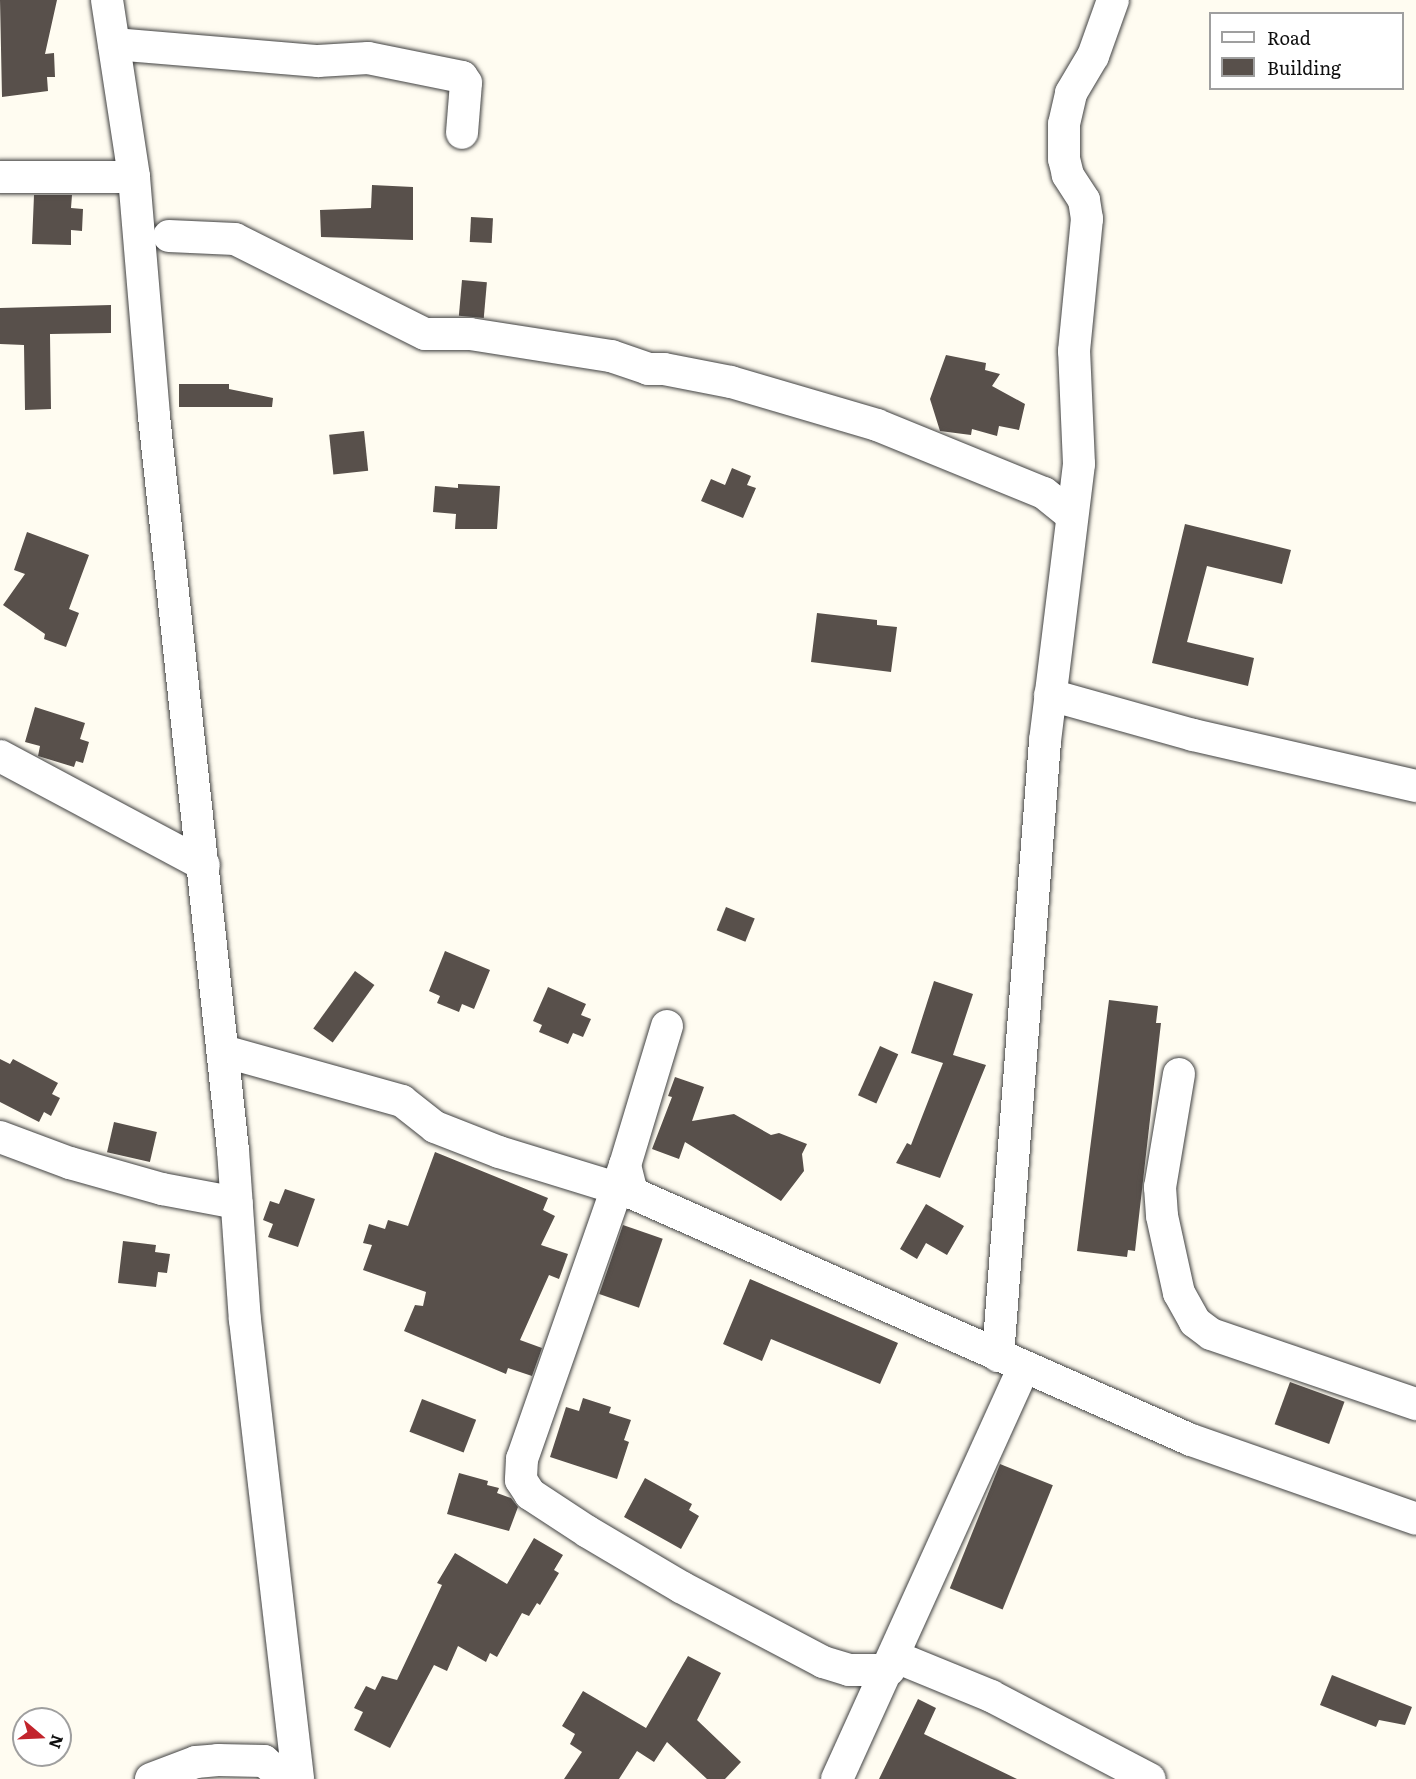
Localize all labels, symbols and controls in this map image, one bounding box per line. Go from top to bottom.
legend [1209,12,1404,90]
text: Road [1267,24,1311,51]
text: Building [1267,54,1341,81]
north arrow [12,1707,72,1767]
text: N [44,1732,71,1752]

